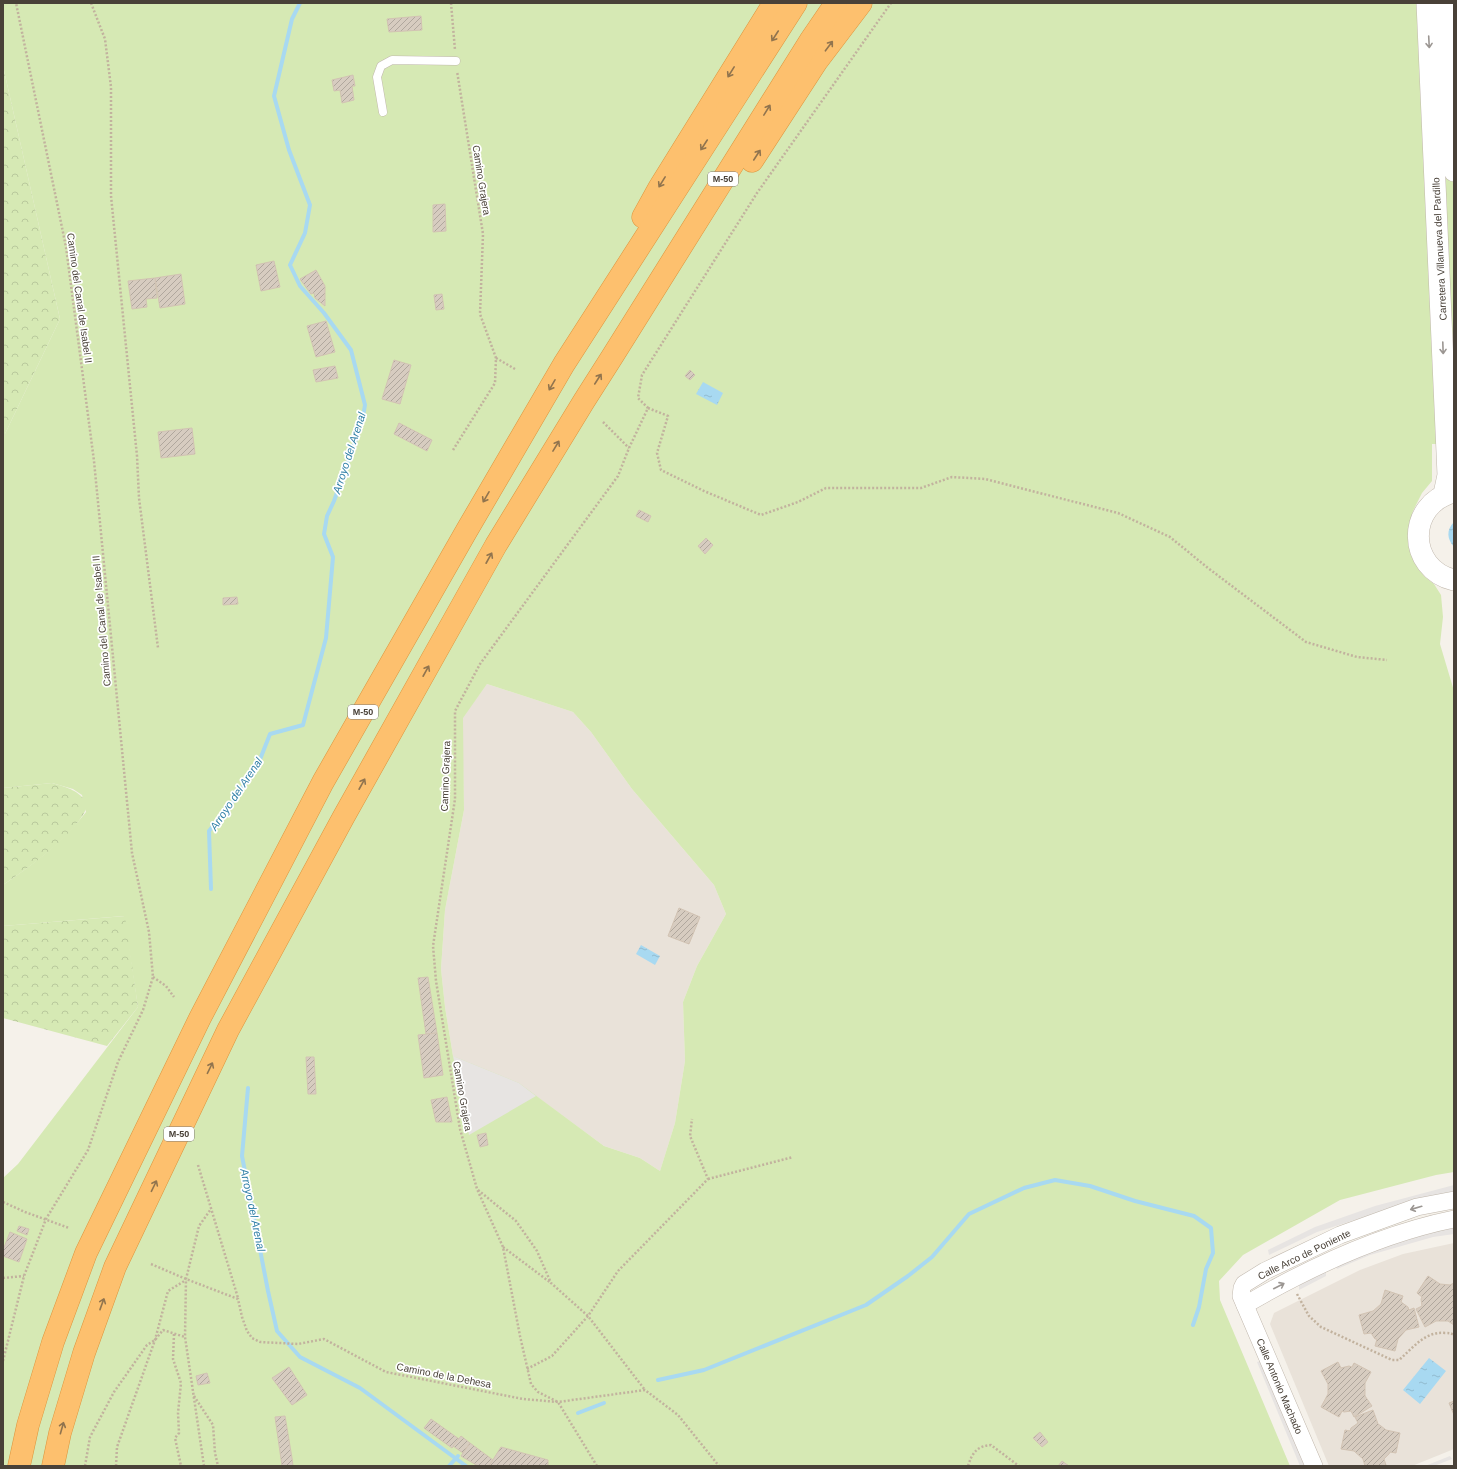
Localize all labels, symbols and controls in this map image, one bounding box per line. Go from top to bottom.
one-way arrow [770,30,778,42]
one-way arrow [1425,35,1433,48]
one-way arrow [824,41,833,52]
one-way arrow [727,66,735,77]
one-way arrow [763,104,771,116]
one-way arrow [700,139,708,151]
street label: Camino Grajera [471,144,493,216]
one-way arrow [753,149,761,160]
road number: M-50 [708,172,738,186]
one-way arrow [658,176,666,187]
street label: Carretera Villanueva del Pardillo [1430,177,1449,321]
street label: Camino del Canal de Isabel II [65,232,94,364]
one-way arrow [1439,341,1447,354]
one-way arrow [594,374,602,385]
one-way arrow [547,379,555,391]
water label: Arroyo del Arenal [330,410,368,496]
one-way arrow [553,440,561,452]
one-way arrow [481,491,489,503]
one-way arrow [486,552,494,564]
street label: Camino del Canal de Isabel II [90,555,113,687]
one-way arrow [422,665,430,677]
road number: M-50 [348,705,378,719]
street label: Camino Grajera [439,740,452,811]
water label: Arroyo del Arenal [207,755,265,833]
one-way arrow [358,778,366,790]
street label: Camino Grajera [451,1060,474,1132]
one-way arrow [207,1063,214,1075]
road number: M-50 [164,1127,194,1141]
water label: Arroyo del Arenal [238,1166,268,1253]
one-way arrow [151,1180,158,1192]
one-way arrow [1410,1205,1423,1212]
street label: Calle Arco de Poniente [1256,1227,1353,1282]
one-way arrow [1273,1281,1285,1289]
one-way arrow [98,1299,106,1311]
street label: Calle Antonio Machado [1254,1337,1305,1436]
street label: Camino de la Dehesa [396,1361,493,1390]
one-way arrow [59,1422,66,1435]

